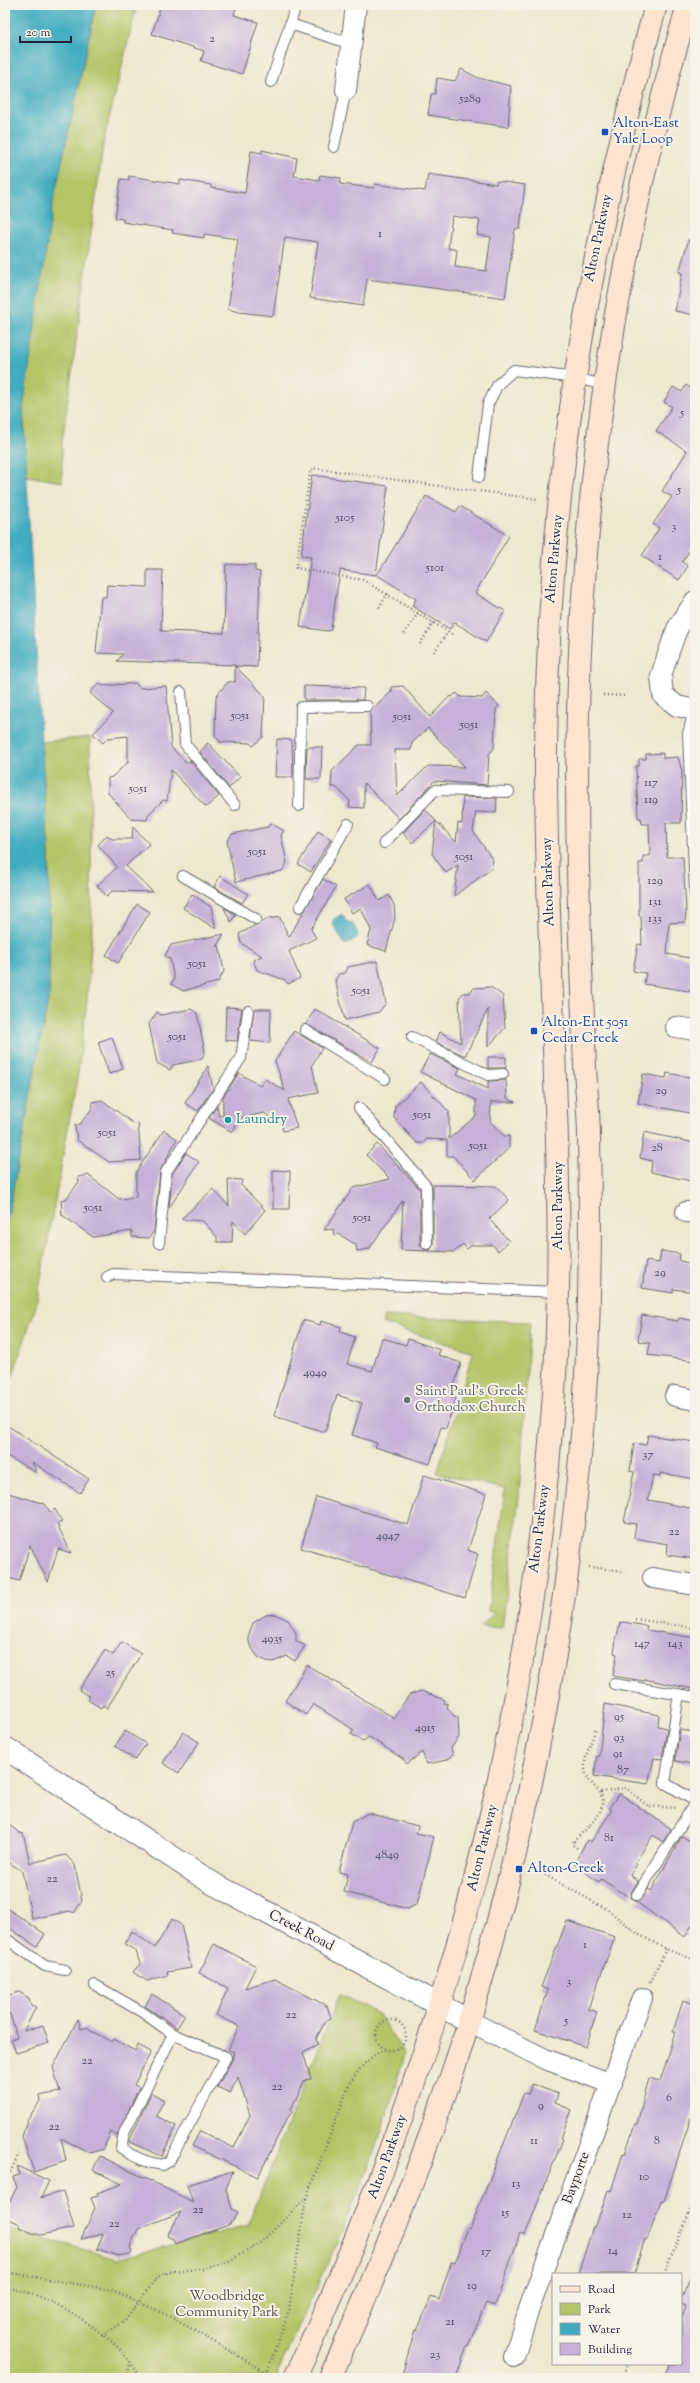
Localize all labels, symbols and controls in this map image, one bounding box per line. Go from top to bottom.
scale bar [20,18,71,44]
text: 20 m [26,24,51,42]
house number: 2 [209,30,215,48]
house number: 5289 [458,90,481,108]
place label: Alton-East Yale Loop [613,114,679,150]
marker: Alton-East Yale Loop [600,127,610,137]
street label: Alton Parkway [580,192,618,284]
house number: 1 [378,225,382,243]
house number: 5 [679,404,684,422]
house number: 5 [676,481,681,499]
house number: 5105 [335,509,354,527]
street label: Alton Parkway [541,514,569,604]
house number: 3 [672,518,677,536]
house number: 1 [658,548,662,566]
house number: 5101 [425,559,444,577]
house number: 5051 [230,707,249,725]
house number: 5051 [392,708,411,726]
house number: 5051 [459,716,478,734]
house number: 117 [644,774,658,792]
house number: 5051 [128,780,147,798]
house number: 119 [644,791,658,809]
street label: Alton Parkway [537,837,561,927]
house number: 5051 [247,843,266,861]
house number: 5051 [454,848,473,866]
house number: 129 [647,872,663,890]
house number: 131 [648,893,662,911]
house number: 133 [648,910,662,928]
house number: 5051 [187,955,206,973]
house number: 5051 [351,982,370,1000]
place label: Alton-Ent 5051 Cedar Creek [542,1013,629,1049]
marker: Alton-Ent 5051 Cedar Creek [529,1026,539,1036]
house number: 5051 [167,1028,186,1046]
house number: 29 [655,1082,667,1100]
house number: 5051 [412,1106,431,1124]
place label: Laundry [236,1110,287,1130]
marker: Laundry [223,1115,233,1125]
house number: 5051 [97,1124,116,1142]
house number: 5051 [468,1137,487,1155]
house number: 28 [651,1139,663,1157]
street label: Alton Parkway [549,1161,569,1251]
house number: 5051 [83,1199,102,1217]
house number: 5051 [352,1209,371,1227]
house number: 29 [654,1264,666,1282]
house number: 4949 [303,1364,327,1382]
place label: Saint Paul's Greek Orthodox Church [415,1382,526,1418]
marker: Saint Paul's Greek Orthodox Church [402,1395,412,1405]
house number: 37 [643,1446,653,1464]
street label: Alton Parkway [525,1484,555,1574]
house number: 22 [668,1523,680,1541]
house number: 4947 [376,1527,400,1545]
house number: 4935 [262,1630,282,1648]
house number: 147 [634,1635,650,1653]
house number: 143 [668,1635,683,1653]
house number: 25 [105,1664,115,1682]
house number: 95 [614,1708,624,1726]
house number: 4915 [415,1719,435,1737]
house number: 93 [614,1729,624,1747]
house number: 91 [613,1745,623,1763]
house number: 87 [617,1761,629,1779]
street label: Alton Parkway [463,1802,503,1894]
house number: 81 [604,1829,614,1847]
house number: 4849 [375,1846,399,1864]
place label: Alton-Creek [527,1859,605,1879]
marker: Alton-Creek [514,1864,524,1874]
house number: 22 [46,1870,58,1888]
street label: Creek Road [265,1905,337,1957]
house number: 1 [583,1936,587,1954]
house number: 3 [567,1973,572,1991]
house number: 22 [285,2006,297,2024]
house number: 5 [563,2012,568,2030]
house number: 22 [81,2052,93,2070]
house number: 22 [271,2078,283,2096]
house number: 6 [666,2089,672,2107]
house number: 9 [538,2097,544,2115]
street label: Alton Parkway [363,2112,413,2202]
house number: 22 [48,2118,60,2136]
house number: 11 [530,2132,538,2150]
house number: 8 [654,2132,660,2150]
street label: Bayporte [558,2149,596,2207]
house number: 10 [639,2168,649,2186]
house number: 13 [512,2175,521,2193]
house number: 22 [192,2201,204,2219]
house number: 15 [501,2204,509,2222]
house number: 12 [622,2206,632,2224]
house number: 22 [108,2215,120,2233]
house number: 14 [608,2242,618,2260]
house number: 17 [481,2243,491,2261]
legend [552,2273,682,2365]
house number: 19 [467,2277,477,2295]
text: Road [588,2281,615,2299]
park label: Woodbridge Community Park [175,2287,279,2323]
text: Park [588,2301,611,2319]
house number: 21 [445,2313,455,2331]
text: Water [588,2321,621,2339]
text: Building [588,2341,632,2359]
house number: 23 [430,2346,440,2364]

